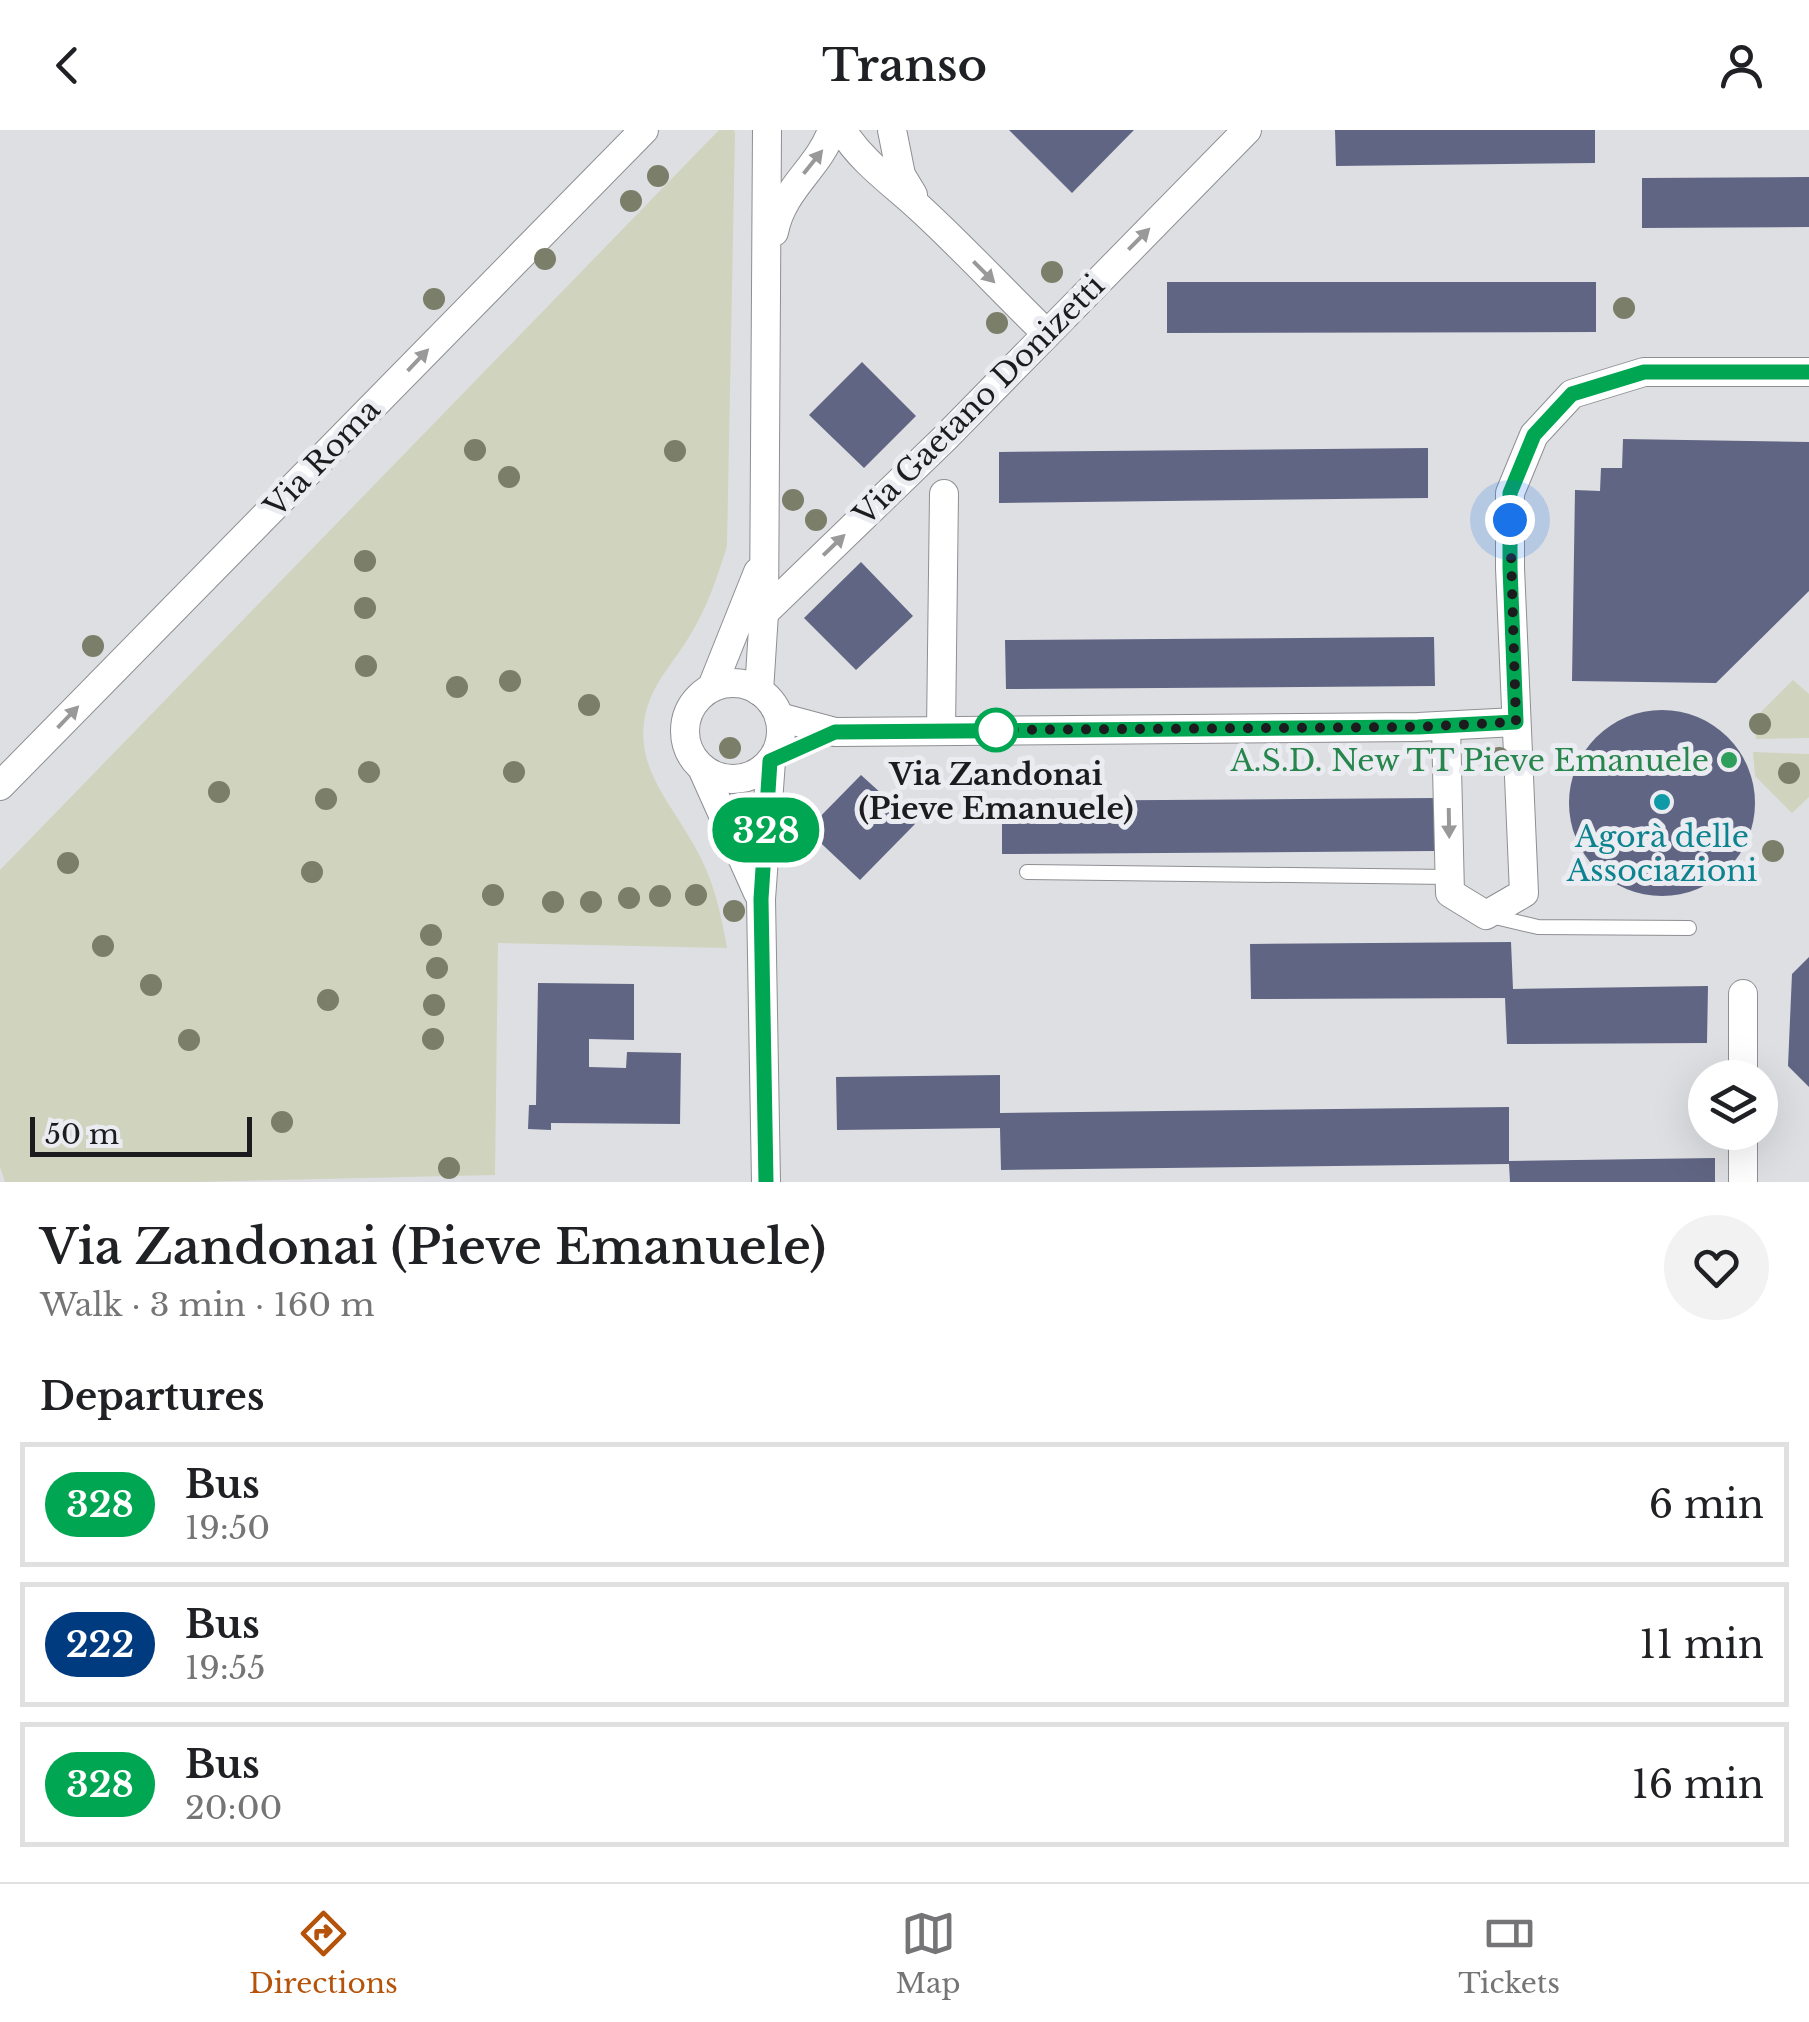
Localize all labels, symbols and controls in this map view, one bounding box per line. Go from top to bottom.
text: Transo [822,37,987,93]
icon: back [40,38,95,93]
icon: person [1714,38,1769,93]
one-way arrow [802,150,823,175]
one-way arrow [1126,228,1150,252]
one-way arrow [971,259,995,283]
street label: Via Gaetano Donizetti [845,267,1112,534]
one-way arrow [406,348,430,372]
street label: Via Roma [256,391,388,526]
your location [1485,495,1535,545]
one-way arrow [822,534,846,558]
one-way arrow [56,705,80,729]
marker: Via Zandonai (Pieve Emanuele) [975,709,1017,751]
place label: A.S.D. New TT Pieve Emanuele [1229,742,1709,779]
marker: A.S.D. New TT Pieve Emanuele [1718,749,1740,771]
place label: Via Zandonai (Pieve Emanuele) [858,756,1134,827]
marker: Agorà delle Associazioni [1651,791,1673,813]
line badge: 328 [708,798,824,862]
one-way arrow [1441,808,1457,840]
text: 328 [732,809,800,852]
place label: Agorà delle Associazioni [1566,818,1757,889]
map controls [1688,1060,1778,1150]
button: layers [1688,1060,1778,1150]
scale bar [30,1112,252,1156]
text: 50 m [45,1117,119,1152]
button: heart [1664,1215,1769,1320]
text: Via Zandonai (Pieve Emanuele) [40,1217,826,1277]
text: Walk · 3 min · 160 m [40,1285,375,1325]
text: Departures [40,1373,264,1420]
text: Bus [185,1461,260,1508]
text: 6 min [1649,1481,1764,1528]
text: 328 [66,1483,134,1526]
text: 19:50 [185,1508,270,1548]
text: Bus [185,1601,260,1648]
text: 11 min [1639,1621,1764,1668]
text: 222 [66,1623,134,1666]
text: 19:55 [185,1648,265,1688]
text: Bus [185,1741,260,1788]
text: 16 min [1632,1761,1764,1808]
text: 328 [66,1763,134,1806]
text: 20:00 [185,1788,282,1828]
tab: Directions [249,1906,398,2001]
tab: Map [896,1906,961,2001]
tab: Tickets [1458,1906,1560,2001]

